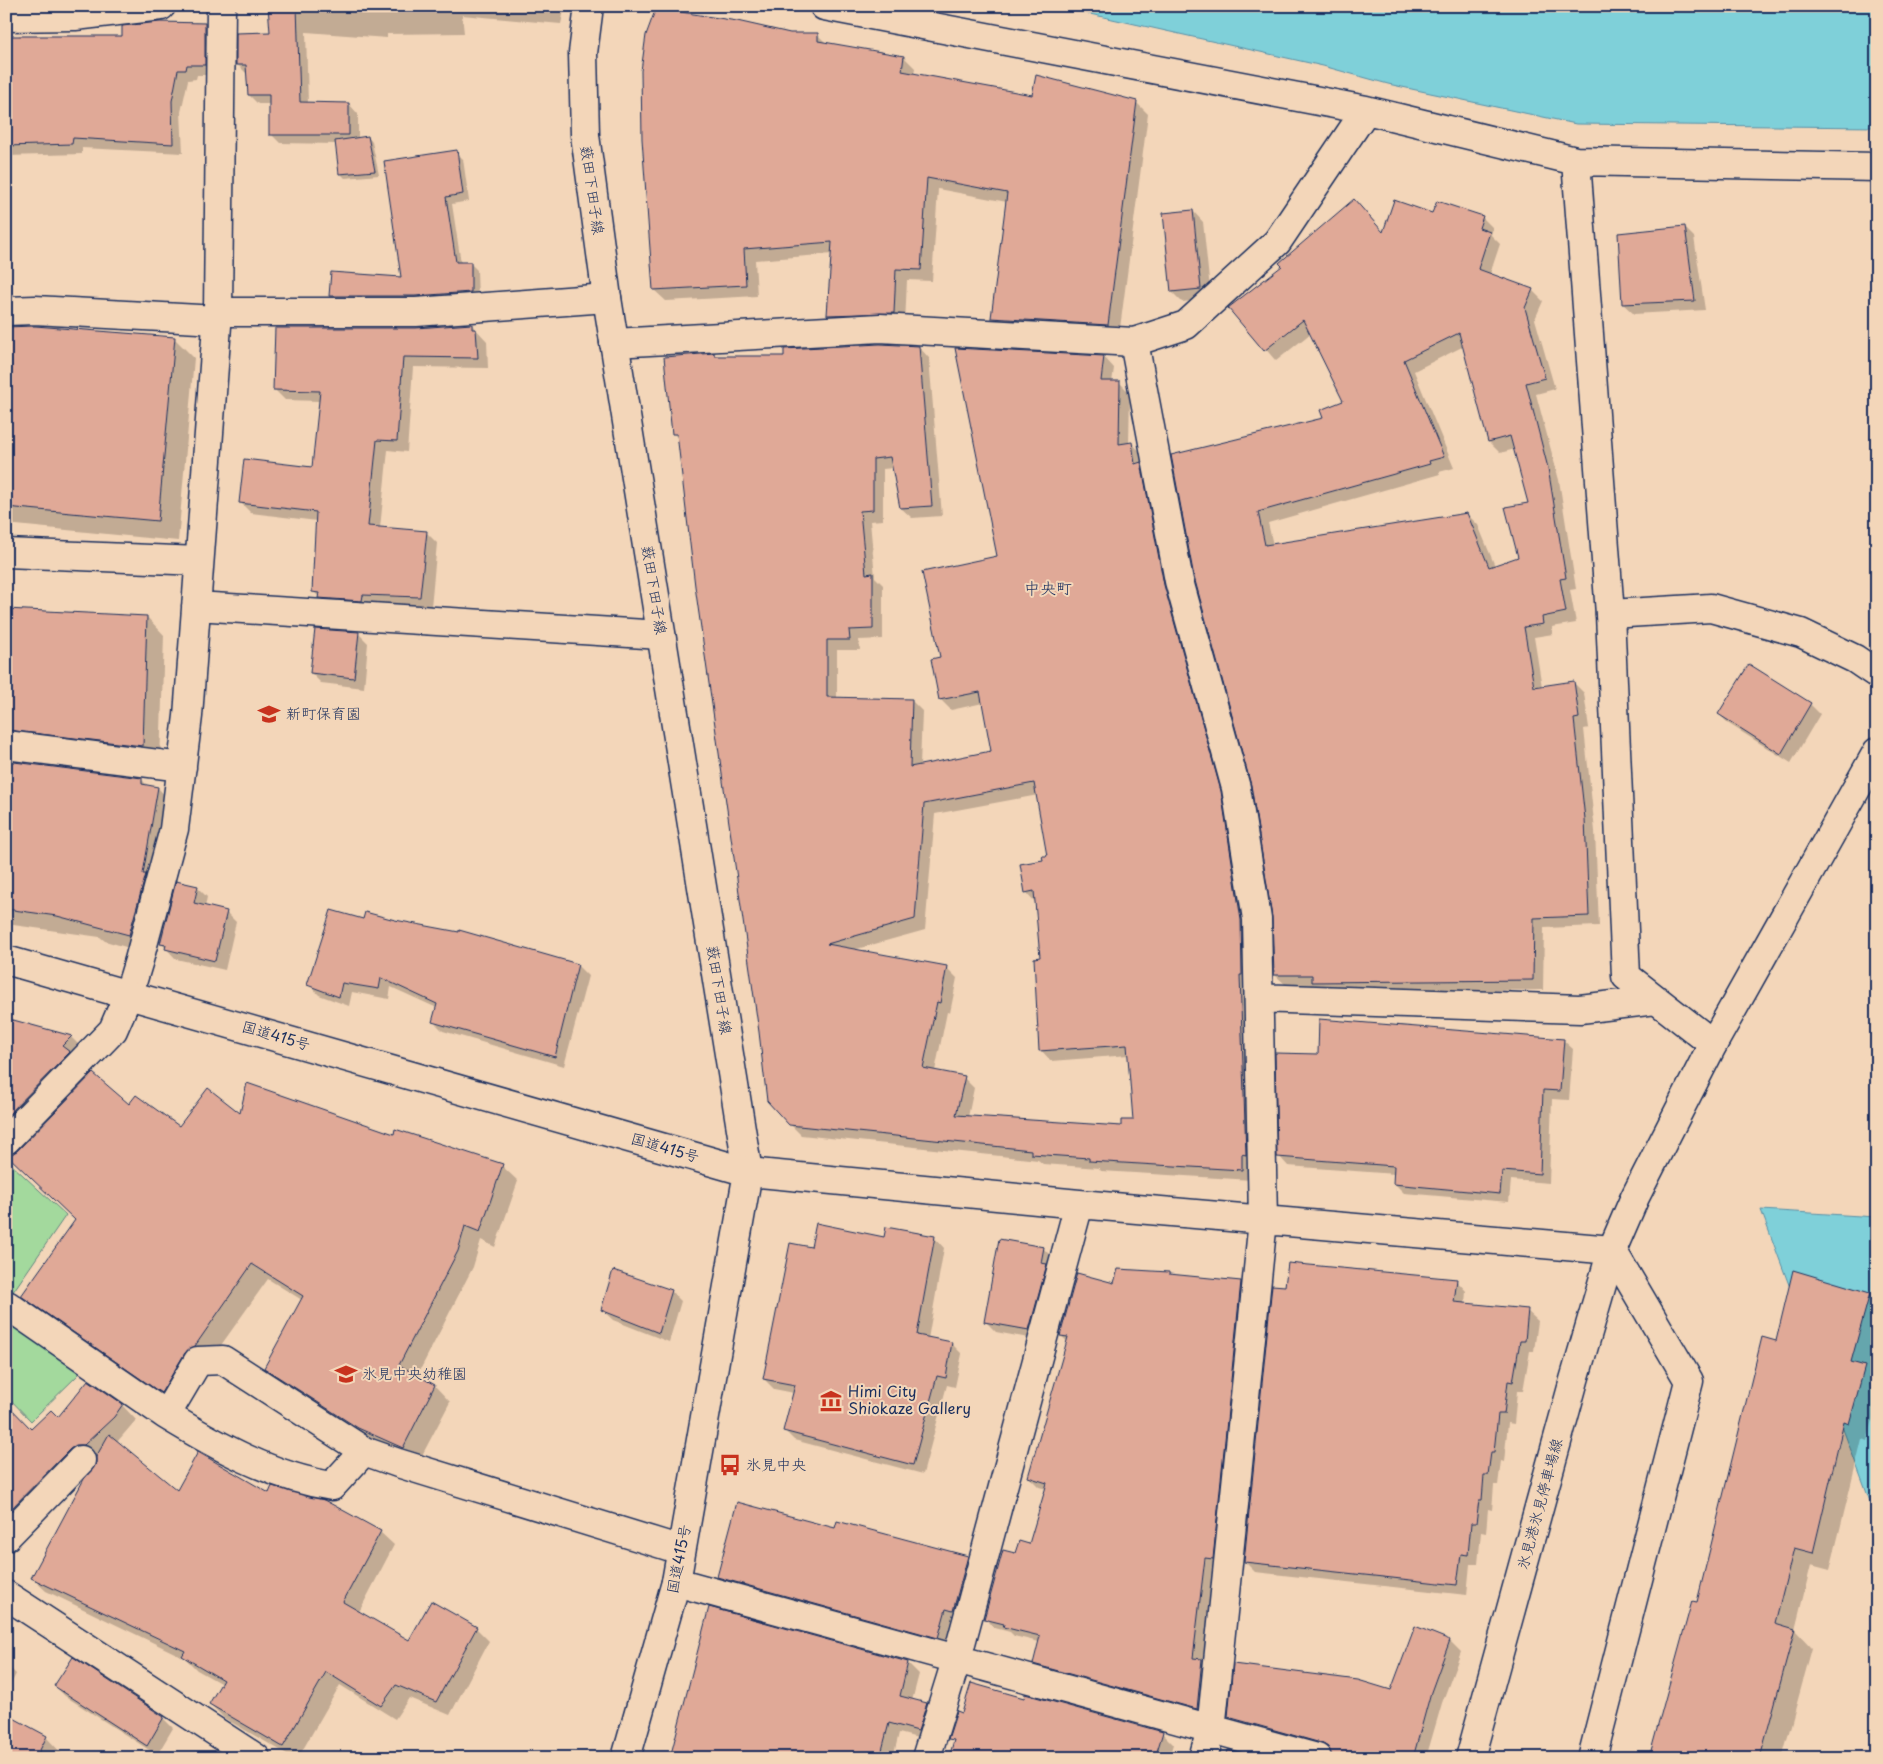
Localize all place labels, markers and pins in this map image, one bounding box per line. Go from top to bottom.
school or university icon: 新町保育園 [256,701,282,727]
place label: 新町保育園 [286,701,361,724]
school or university icon: 氷見中央幼稚園 [333,1361,359,1387]
place label: 氷見中央幼稚園 [362,1361,467,1384]
place label: Himi City Shiokaze Gallery [848,1379,971,1419]
museum icon: Himi City Shiokaze Gallery [818,1388,844,1414]
bus stop icon: 氷見中央 [717,1452,743,1478]
place label: 氷見中央 [746,1452,806,1475]

